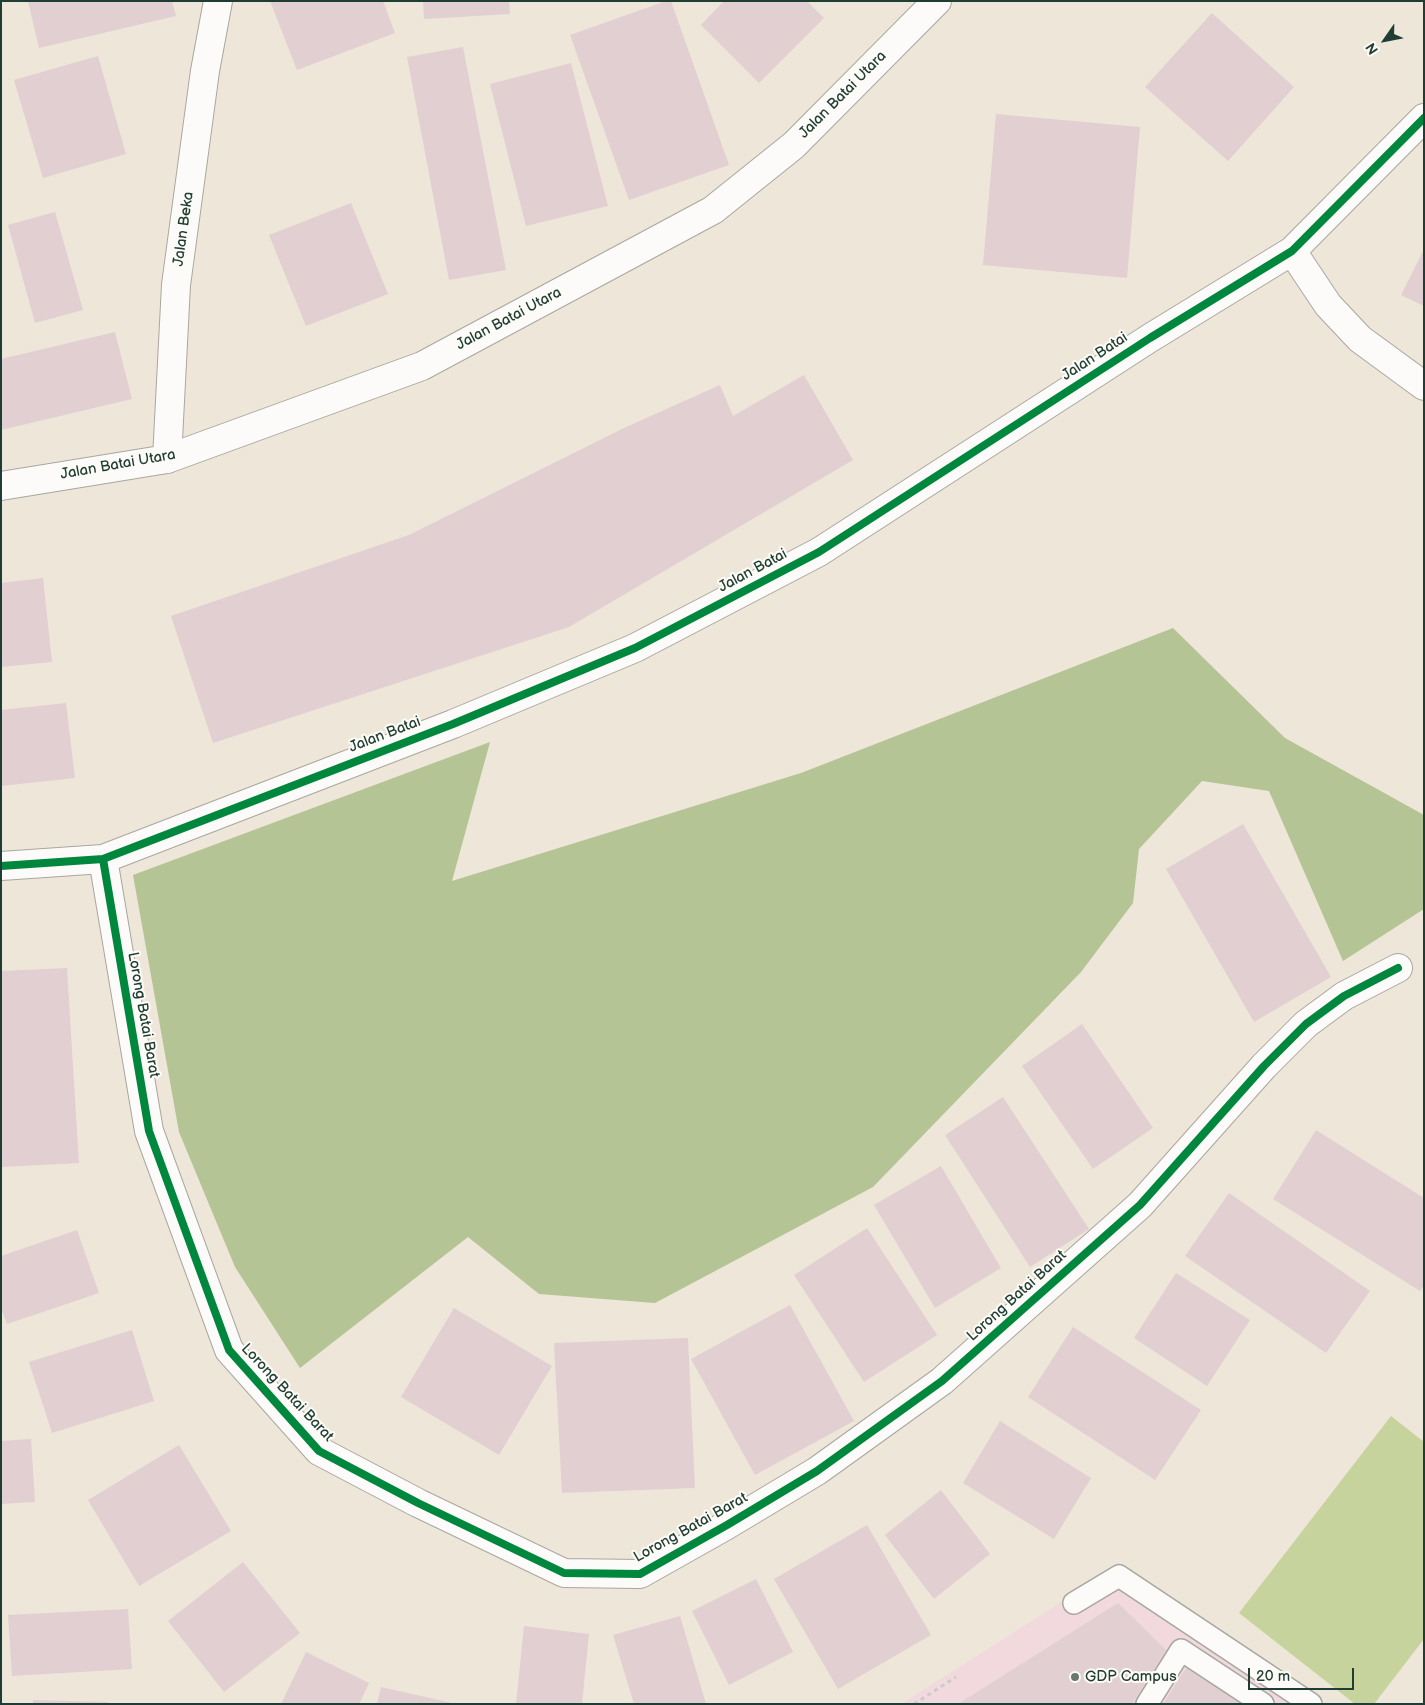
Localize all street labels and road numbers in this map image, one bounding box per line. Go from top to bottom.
street label: Jalan Batai Utara [795,47,891,143]
street label: Jalan Beka [170,191,198,267]
street label: Jalan Batai Utara [453,284,565,354]
street label: Jalan Batai [1059,329,1131,385]
street label: Jalan Batai Utara [59,446,177,484]
street label: Jalan Batai [716,545,790,597]
street label: Jalan Batai [347,713,423,757]
street label: Lorong Batai Barat [123,951,163,1079]
street label: Lorong Batai Barat [964,1247,1070,1345]
street label: Lorong Batai Barat [237,1340,337,1446]
street label: Lorong Batai Barat [631,1489,751,1567]

